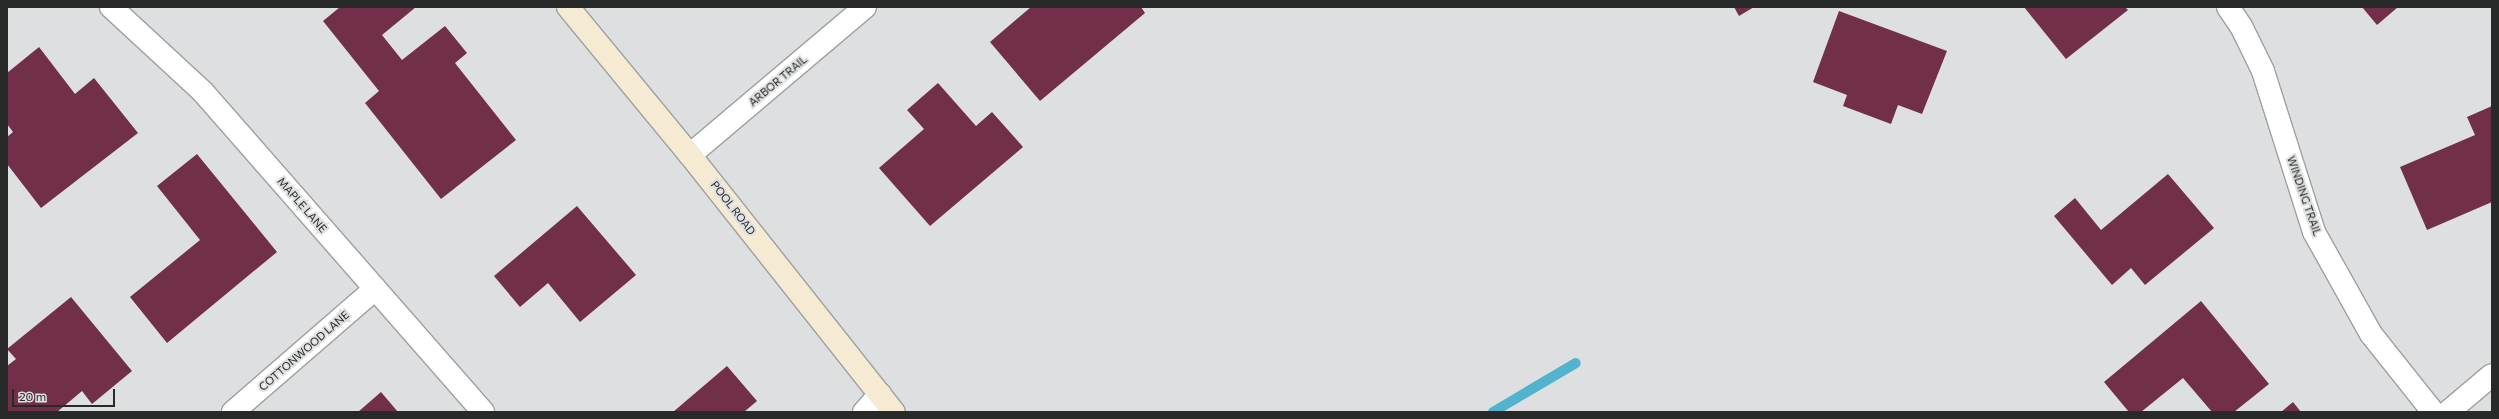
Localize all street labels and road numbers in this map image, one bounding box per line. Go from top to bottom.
street label: ARBOR TRAIL [746,53,810,109]
street label: WINDING TRAIL [2284,154,2324,238]
street label: MAPLE LANE [274,175,330,235]
street label: POOL ROAD [708,178,758,238]
street label: COTTONWOOD LANE [256,308,352,394]

